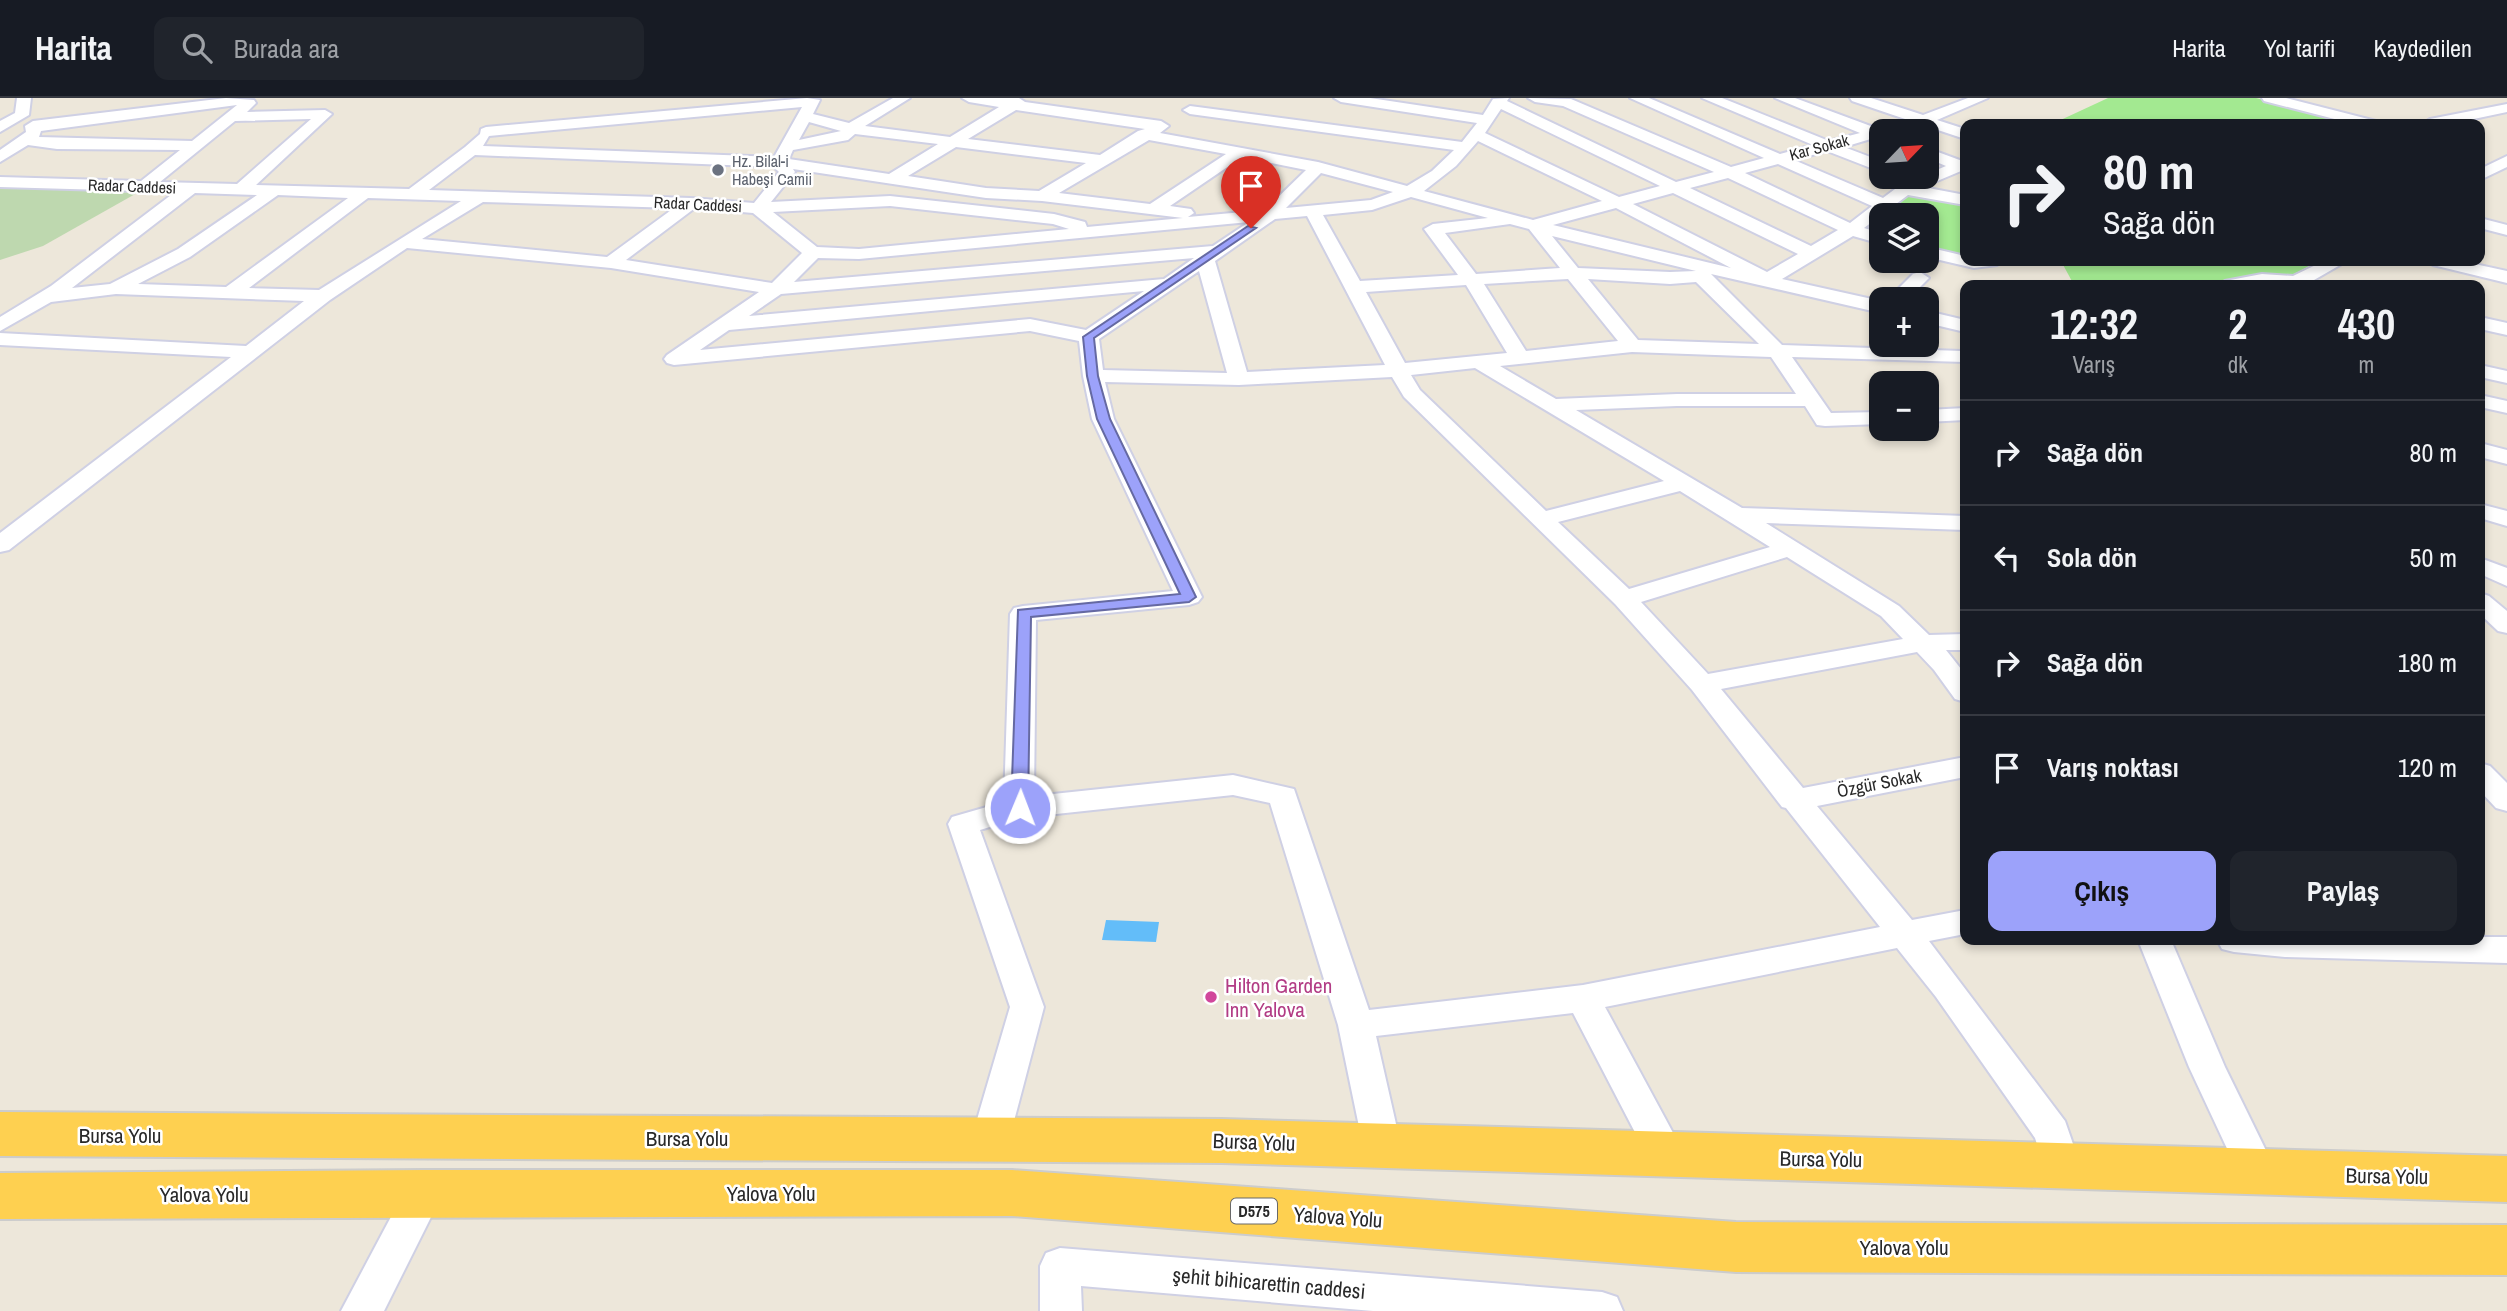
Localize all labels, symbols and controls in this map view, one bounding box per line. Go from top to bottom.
search box [154,17,644,80]
text: Harita [35,26,112,70]
icon: search [178,29,216,67]
text: Burada ara [234,31,339,66]
text: Harita [2172,32,2226,64]
text: Yol tarifi [2264,32,2336,64]
text: Kaydedilen [2374,32,2472,64]
north arrow [1869,119,1939,189]
map controls [1869,119,1939,441]
street label: Kar Sokak [1787,128,1852,165]
text: 80 m [2103,138,2195,204]
icon: right [1988,147,2079,238]
place label: Hz. Bilal-i Habeşi Camii [732,150,812,190]
pin [1221,156,1281,228]
marker: Hz. Bilal-i Habeşi Camii [710,162,726,178]
icon: arrive [1232,167,1270,205]
street label: Radar Caddesi [88,173,176,199]
street label: Radar Caddesi [653,191,743,217]
text: Sağa dön [2103,201,2215,244]
button: layers [1869,203,1939,273]
button: + [1869,287,1939,357]
text: 12:32 [2050,296,2138,352]
text: 2 [2228,296,2247,352]
text: 430 [2338,296,2395,352]
text: Varış [2073,349,2115,380]
text: dk [2228,349,2248,380]
text: m [2359,349,2374,380]
button: − [1869,371,1939,441]
icon: right [1988,434,2026,472]
text: Sağa dön [2047,435,2143,470]
text: 80 m [2410,435,2457,470]
icon: left [1988,539,2026,577]
text: Sola dön [2047,540,2137,575]
text: 50 m [2410,540,2457,575]
icon: right [1988,644,2026,682]
text: Sağa dön [2047,645,2143,680]
text: 180 m [2398,645,2457,680]
icon: arrive [1988,749,2026,787]
text: Varış noktası [2047,750,2179,785]
text: 120 m [2398,750,2457,785]
street label: Özgür Sokak [1835,762,1924,803]
position arrow [983,771,1057,845]
button: Çıkış [1988,851,2216,931]
button: Paylaş [2230,851,2457,931]
place label: Hilton Garden Inn Yalova [1225,971,1332,1024]
marker: Hilton Garden Inn Yalova [1203,989,1219,1005]
street label: Bursa Yolu [79,1121,161,1150]
street label: Bursa Yolu [646,1124,728,1153]
street label: Bursa Yolu [1212,1126,1296,1158]
street label: Bursa Yolu [1779,1144,1863,1174]
street label: Bursa Yolu [2345,1161,2429,1191]
street label: Yalova Yolu [727,1179,815,1208]
street label: Yalova Yolu [160,1180,248,1209]
road number: D575 [1231,1198,1277,1224]
street label: Yalova Yolu [1293,1199,1383,1235]
street label: Yalova Yolu [1860,1233,1948,1262]
street label: şehit bihicarettin caddesi [1171,1260,1367,1306]

